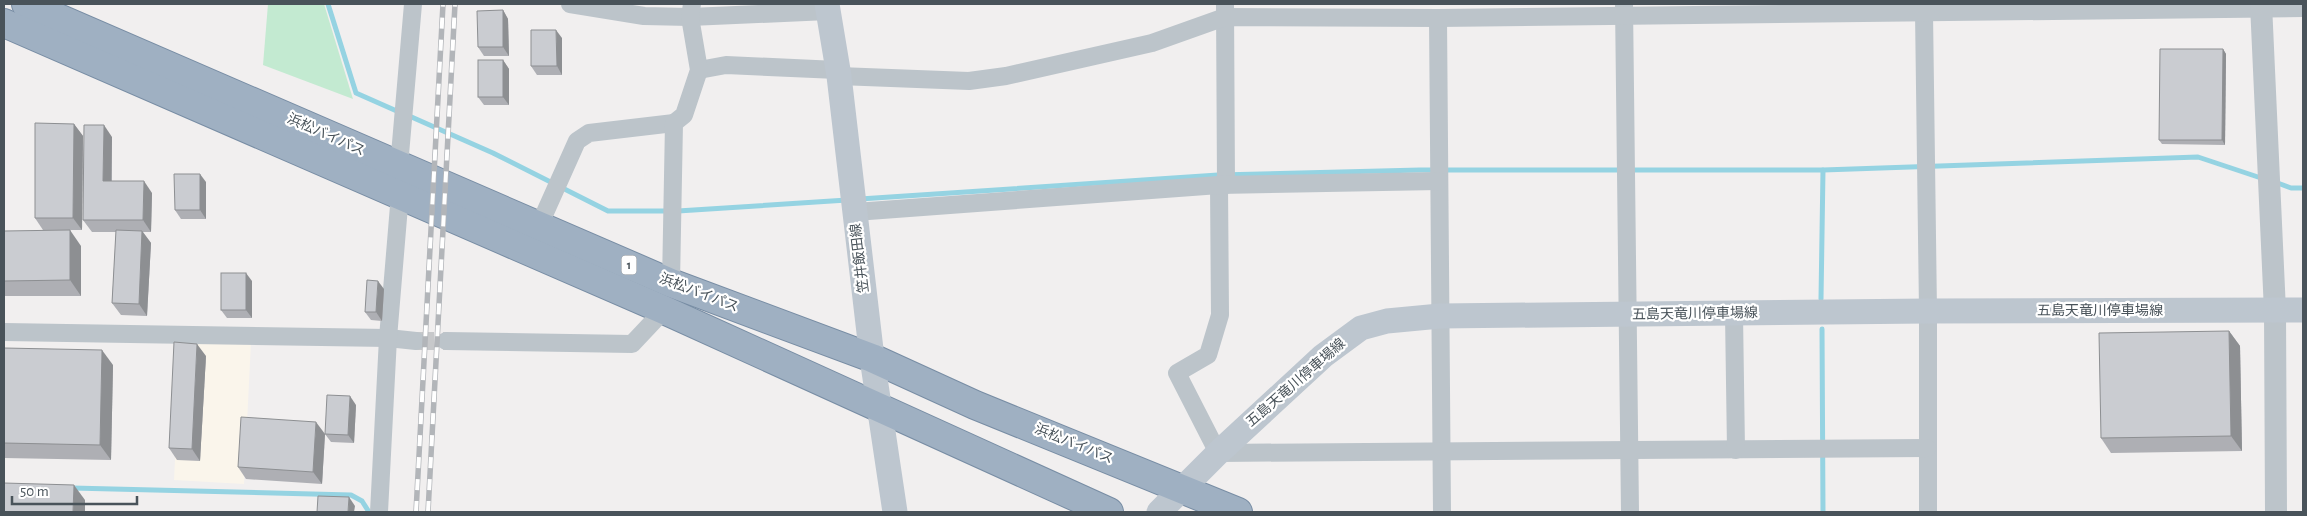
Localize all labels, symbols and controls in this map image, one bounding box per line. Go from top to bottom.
street label: 浜松バイパス [285,111,368,158]
street label: 笠井飯田線 [847,222,871,294]
road number: 1 [622,256,636,274]
street label: 浜松バイパス [657,271,741,315]
street label: 五島天竜川停車場線 [2037,303,2163,318]
street label: 五島天竜川停車場線 [1632,305,1758,322]
street label: 五島天竜川停車場線 [1243,336,1348,430]
street label: 浜松バイパス [1033,421,1116,466]
scale bar [12,474,138,506]
text: 50 m [20,484,49,499]

